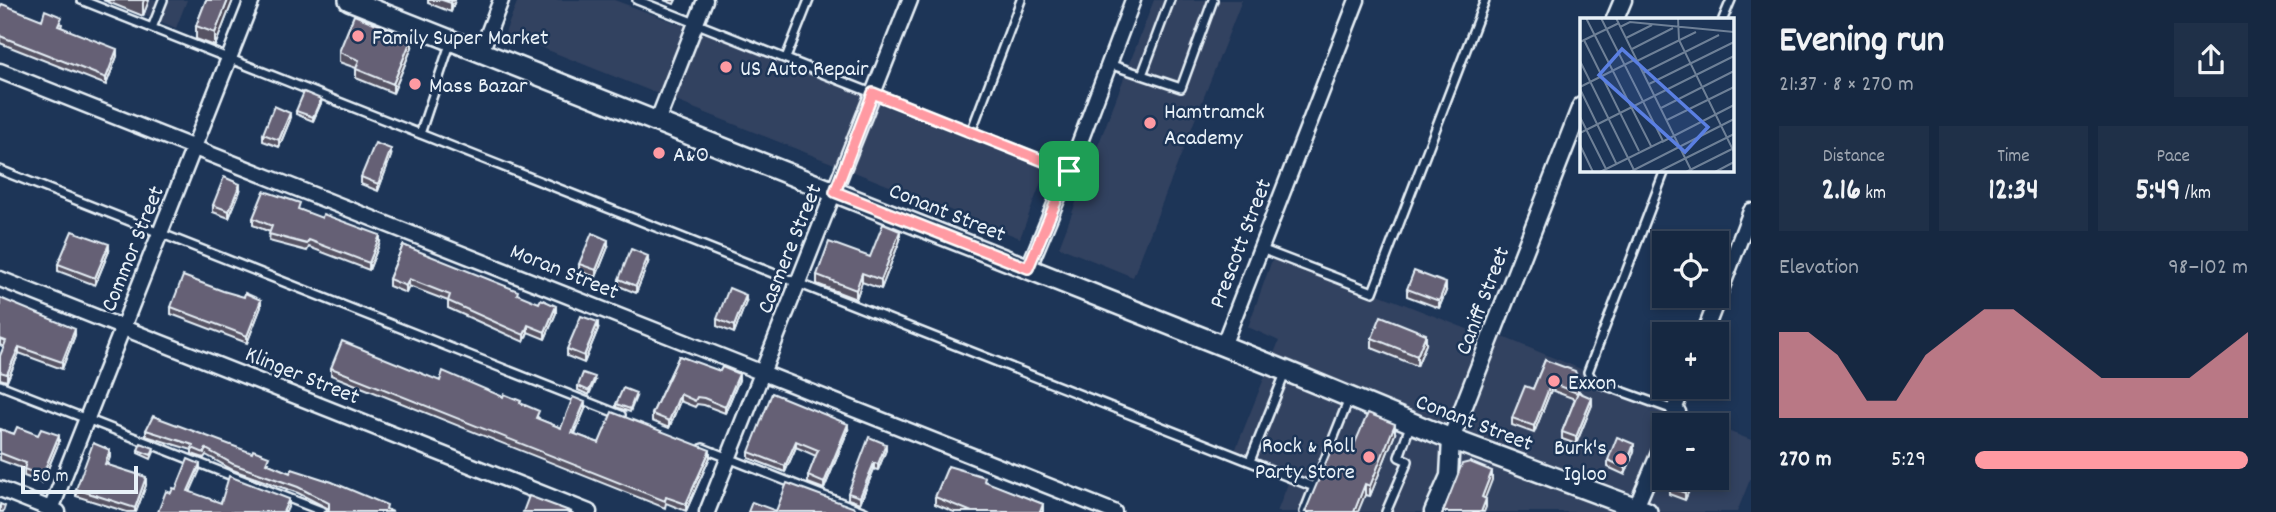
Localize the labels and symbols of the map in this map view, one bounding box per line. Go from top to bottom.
inset map [1580,18,1734,172]
place label: Family Super Market [372,23,549,56]
marker: Family Super Market [350,28,366,44]
place label: US Auto Repair [740,54,869,87]
marker: US Auto Repair [718,59,734,75]
place label: Mass Bazar [429,71,528,104]
marker: Mass Bazar [407,76,423,92]
place label: Hamtramck Academy [1164,97,1265,156]
marker: Hamtramck Academy [1142,115,1158,131]
place label: A&O [673,140,709,173]
pin [1039,141,1099,201]
marker: A&O [651,145,667,161]
street label: Prescott Street [1202,175,1282,314]
street label: Conant Street [883,176,1010,253]
street label: Casmere Street [750,179,832,319]
street label: Commor Street [94,181,174,317]
street label: Moran Street [504,236,623,310]
street label: Caniff Street [1448,242,1520,360]
street label: Klinger Street [239,339,364,415]
place label: Exxon [1568,368,1616,401]
marker: Exxon [1546,373,1562,389]
street label: Conant Street [1410,387,1537,462]
place label: Rock & Roll Party Store [1255,431,1356,490]
place label: Burk's Igloo [1554,433,1607,492]
marker: Rock & Roll Party Store [1361,449,1377,465]
marker: Burk's Igloo [1613,451,1629,467]
scale bar [21,463,138,495]

